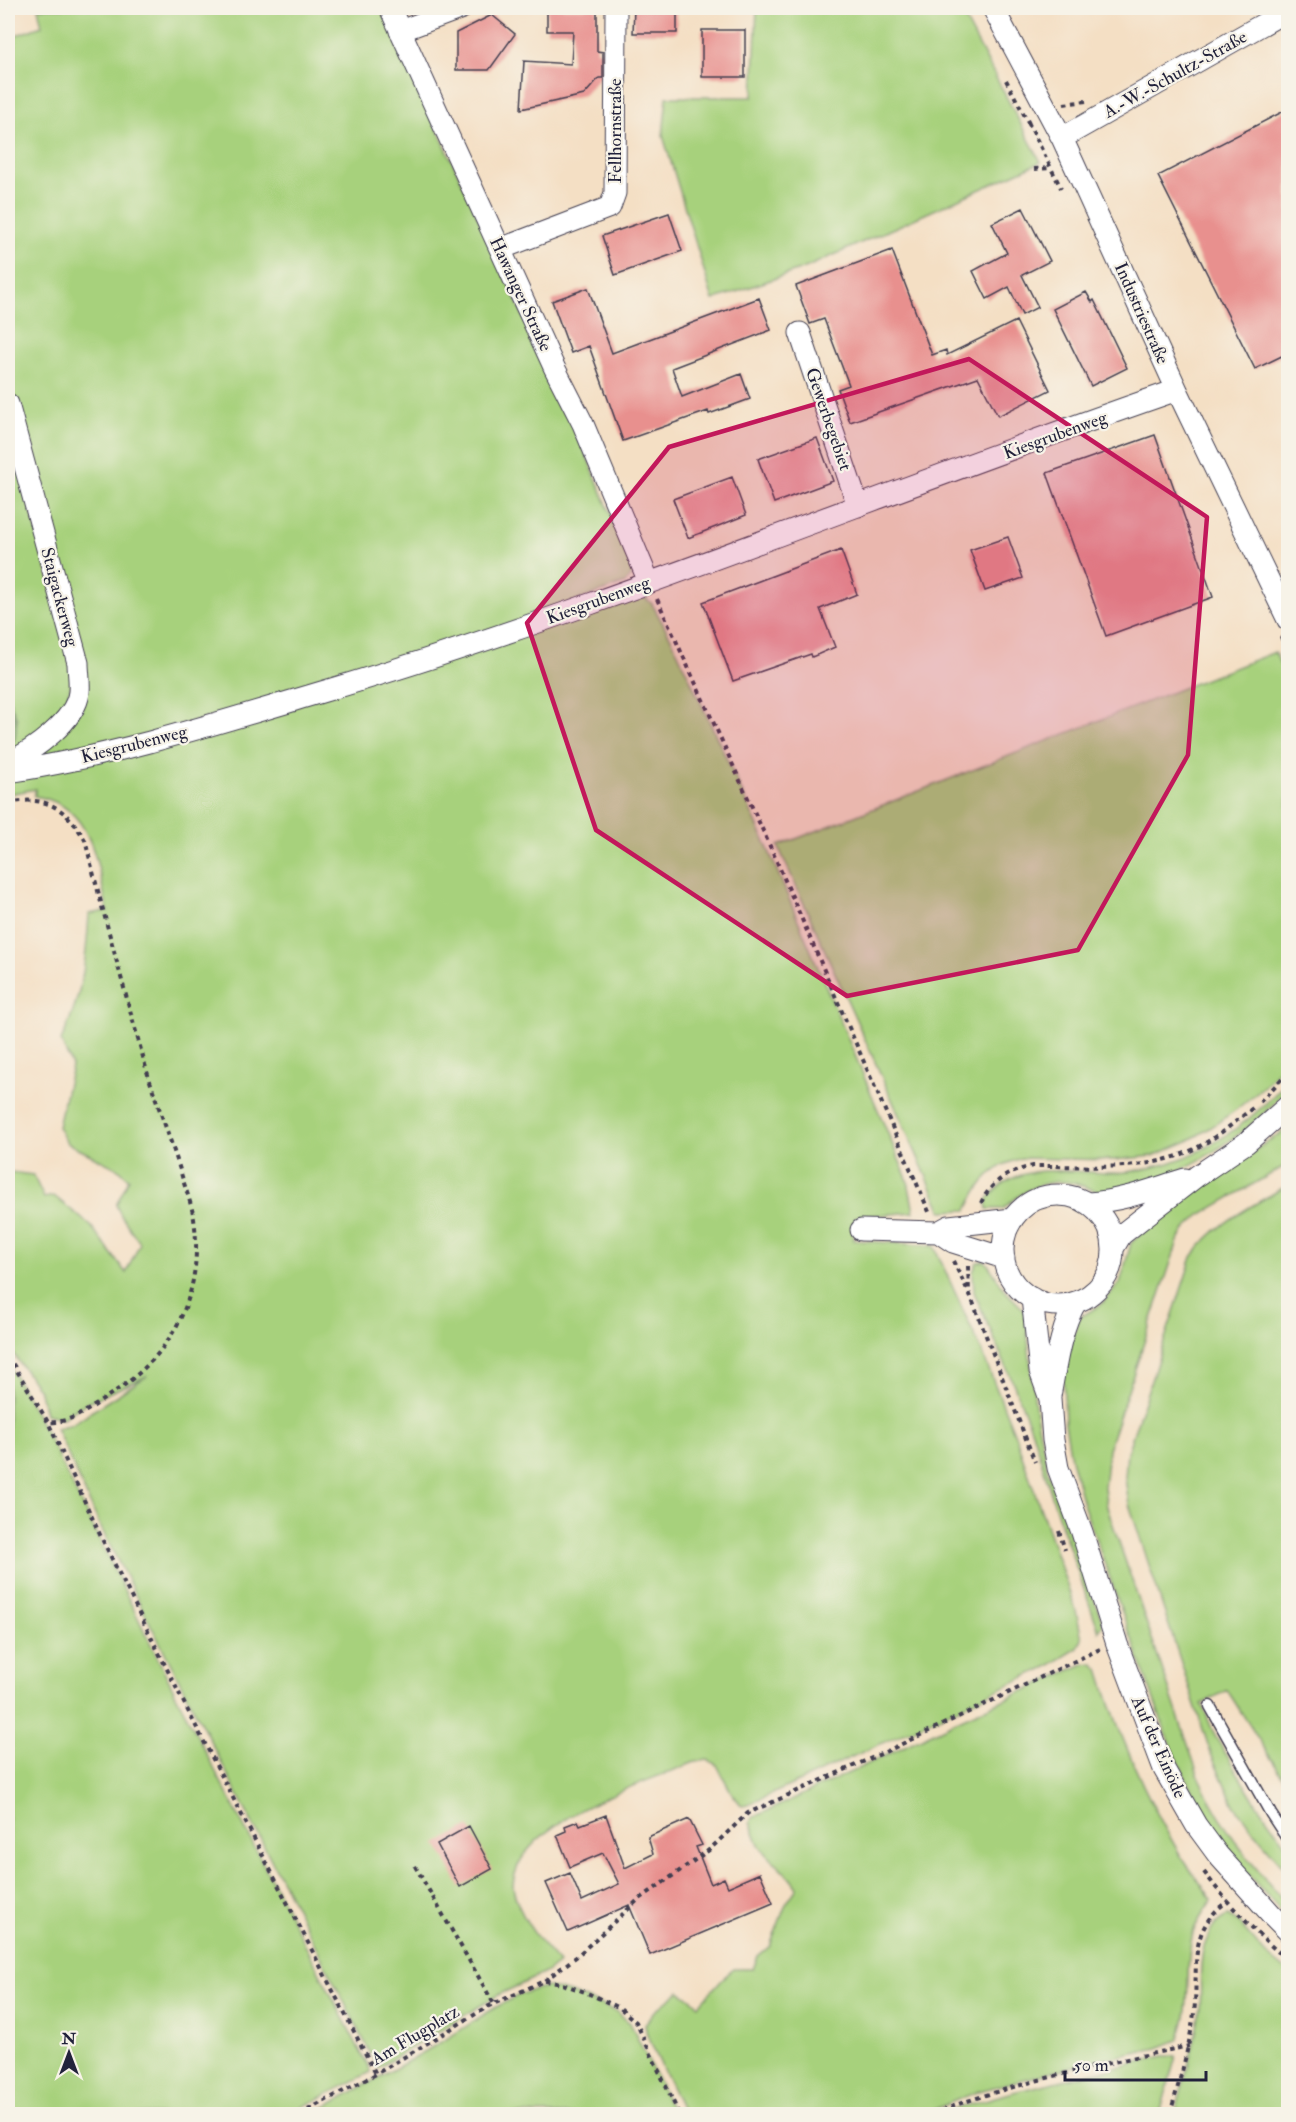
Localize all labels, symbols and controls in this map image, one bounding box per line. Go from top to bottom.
street label: A.-W.-Schultz-Straße [1099,25,1251,124]
street label: Fellhornstraße [604,78,627,184]
street label: Hawanger Straße [484,233,557,356]
street label: Industriestraße [1109,259,1174,368]
street label: Gewerbegebiet [800,365,857,474]
street label: Kiesgrubenweg [1000,406,1111,465]
street label: Staigackerweg [35,545,84,650]
street label: Kiesgrubenweg [543,571,654,630]
street label: Kiesgrubenweg [79,720,191,769]
street label: Auf der Einöde [1125,1692,1191,1802]
street label: Am Flugplatz [366,2000,464,2071]
north arrow [39,2023,99,2083]
text: N [61,2029,77,2049]
scale bar [1065,2044,1206,2082]
text: 50 m [1074,2054,1109,2077]

